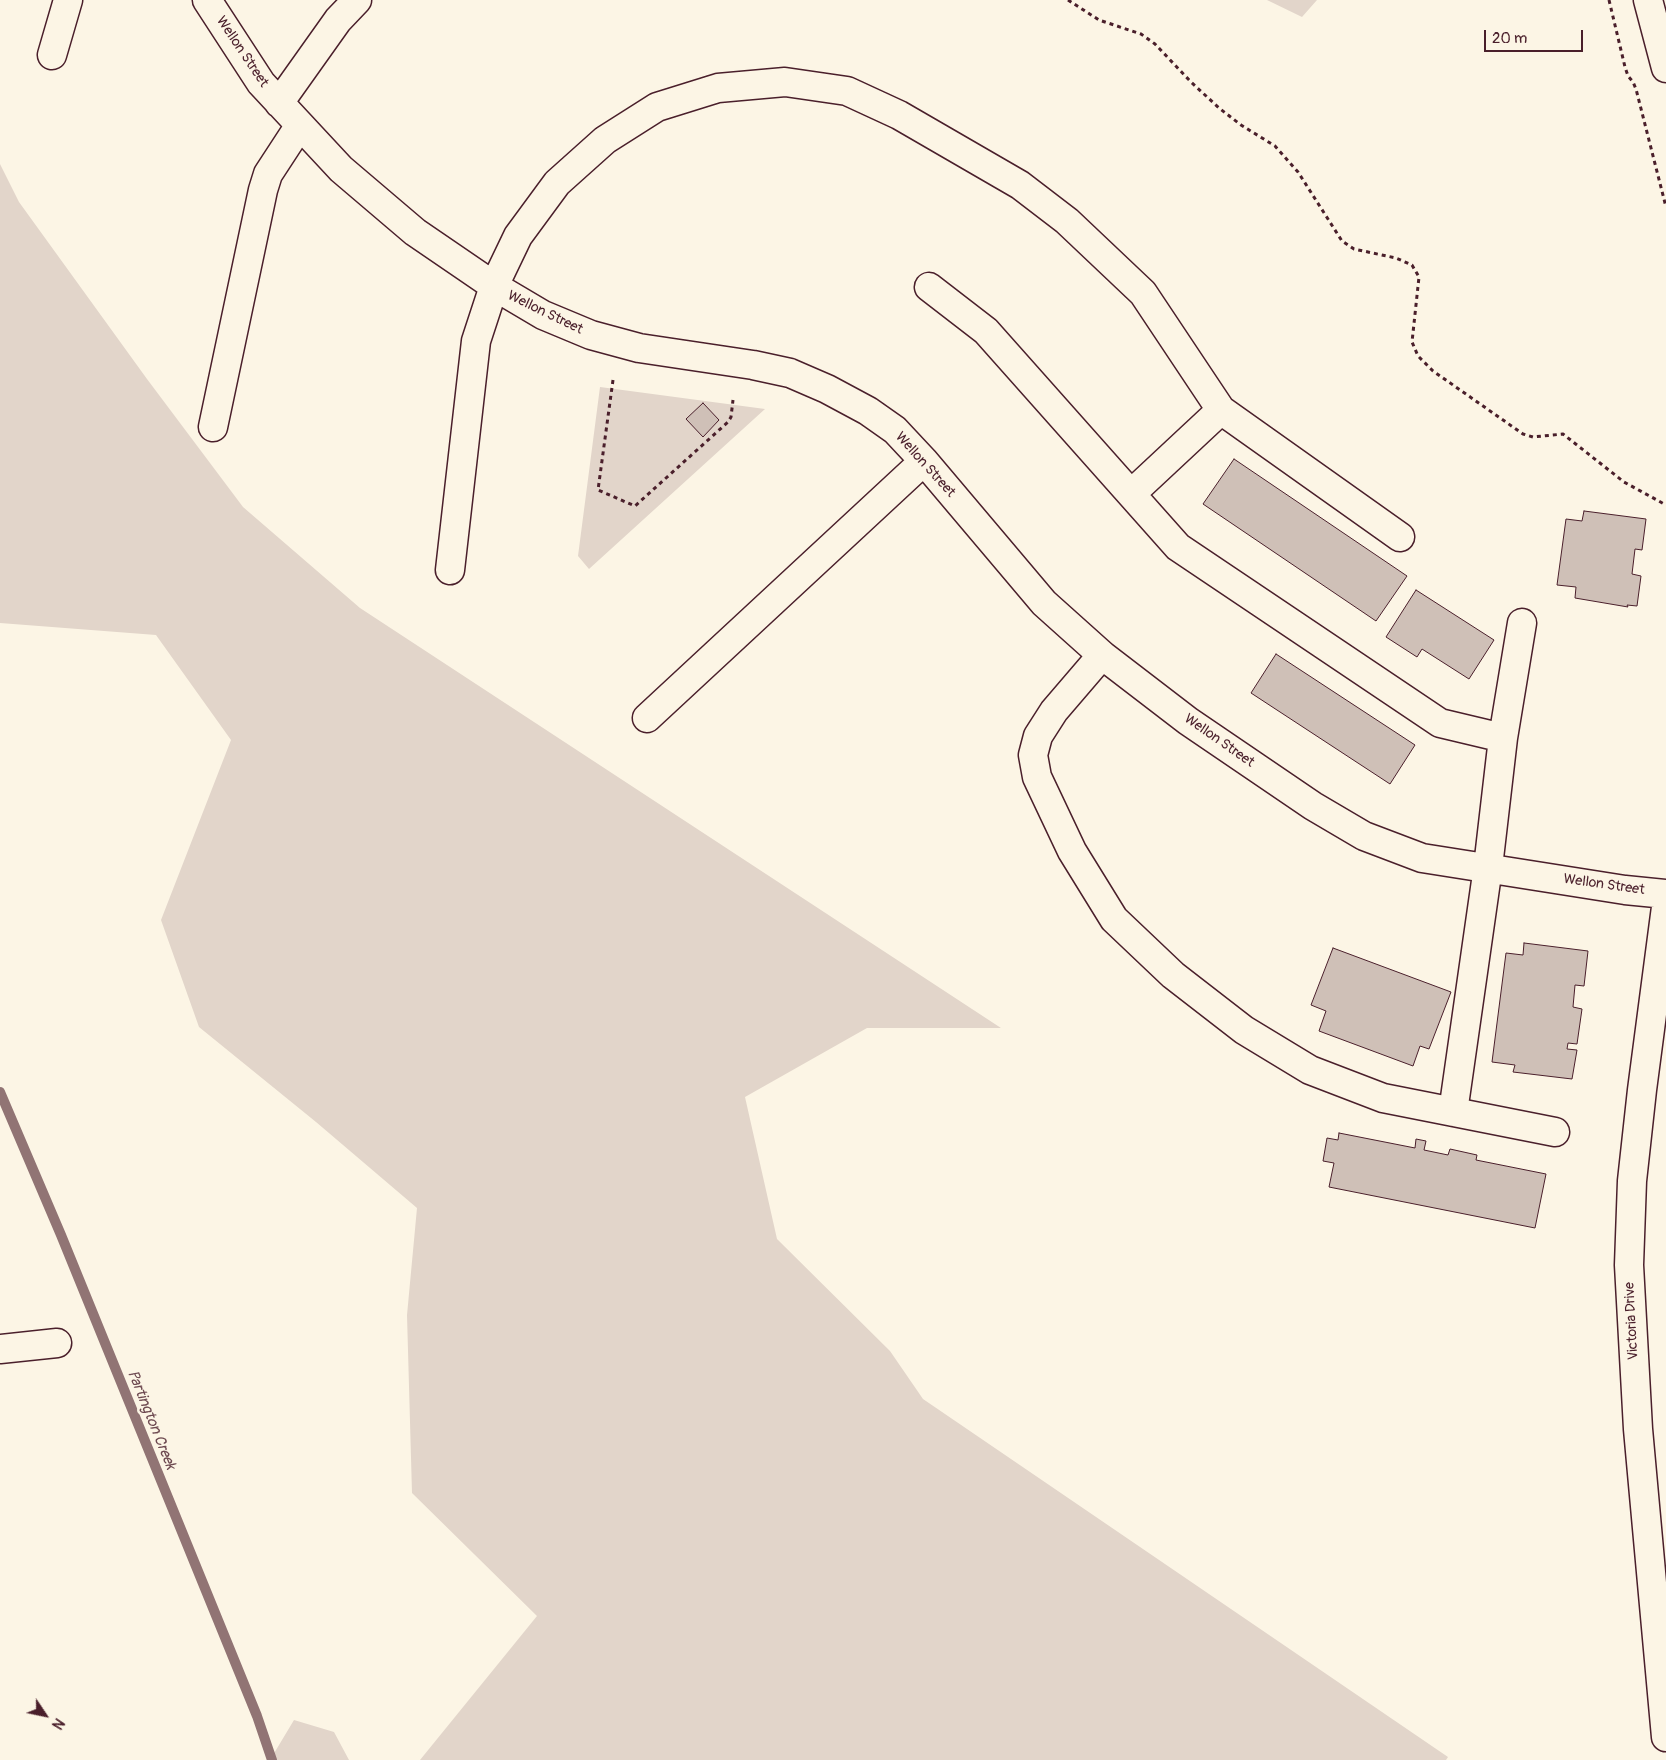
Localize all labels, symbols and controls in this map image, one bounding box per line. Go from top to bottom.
street label: Wellon Street [212,13,272,91]
scale bar [1486,20,1585,52]
text: 20 m [1492,29,1527,48]
street label: Wellon Street [505,288,585,338]
street label: Wellon Street [891,429,959,501]
street label: Wellon Street [1181,711,1257,771]
street label: Wellon Street [1562,871,1646,899]
street label: Victoria Drive [1622,1282,1642,1360]
water label: Partington Creek [123,1368,179,1472]
north arrow [20,1690,70,1740]
text: N [48,1715,68,1732]

